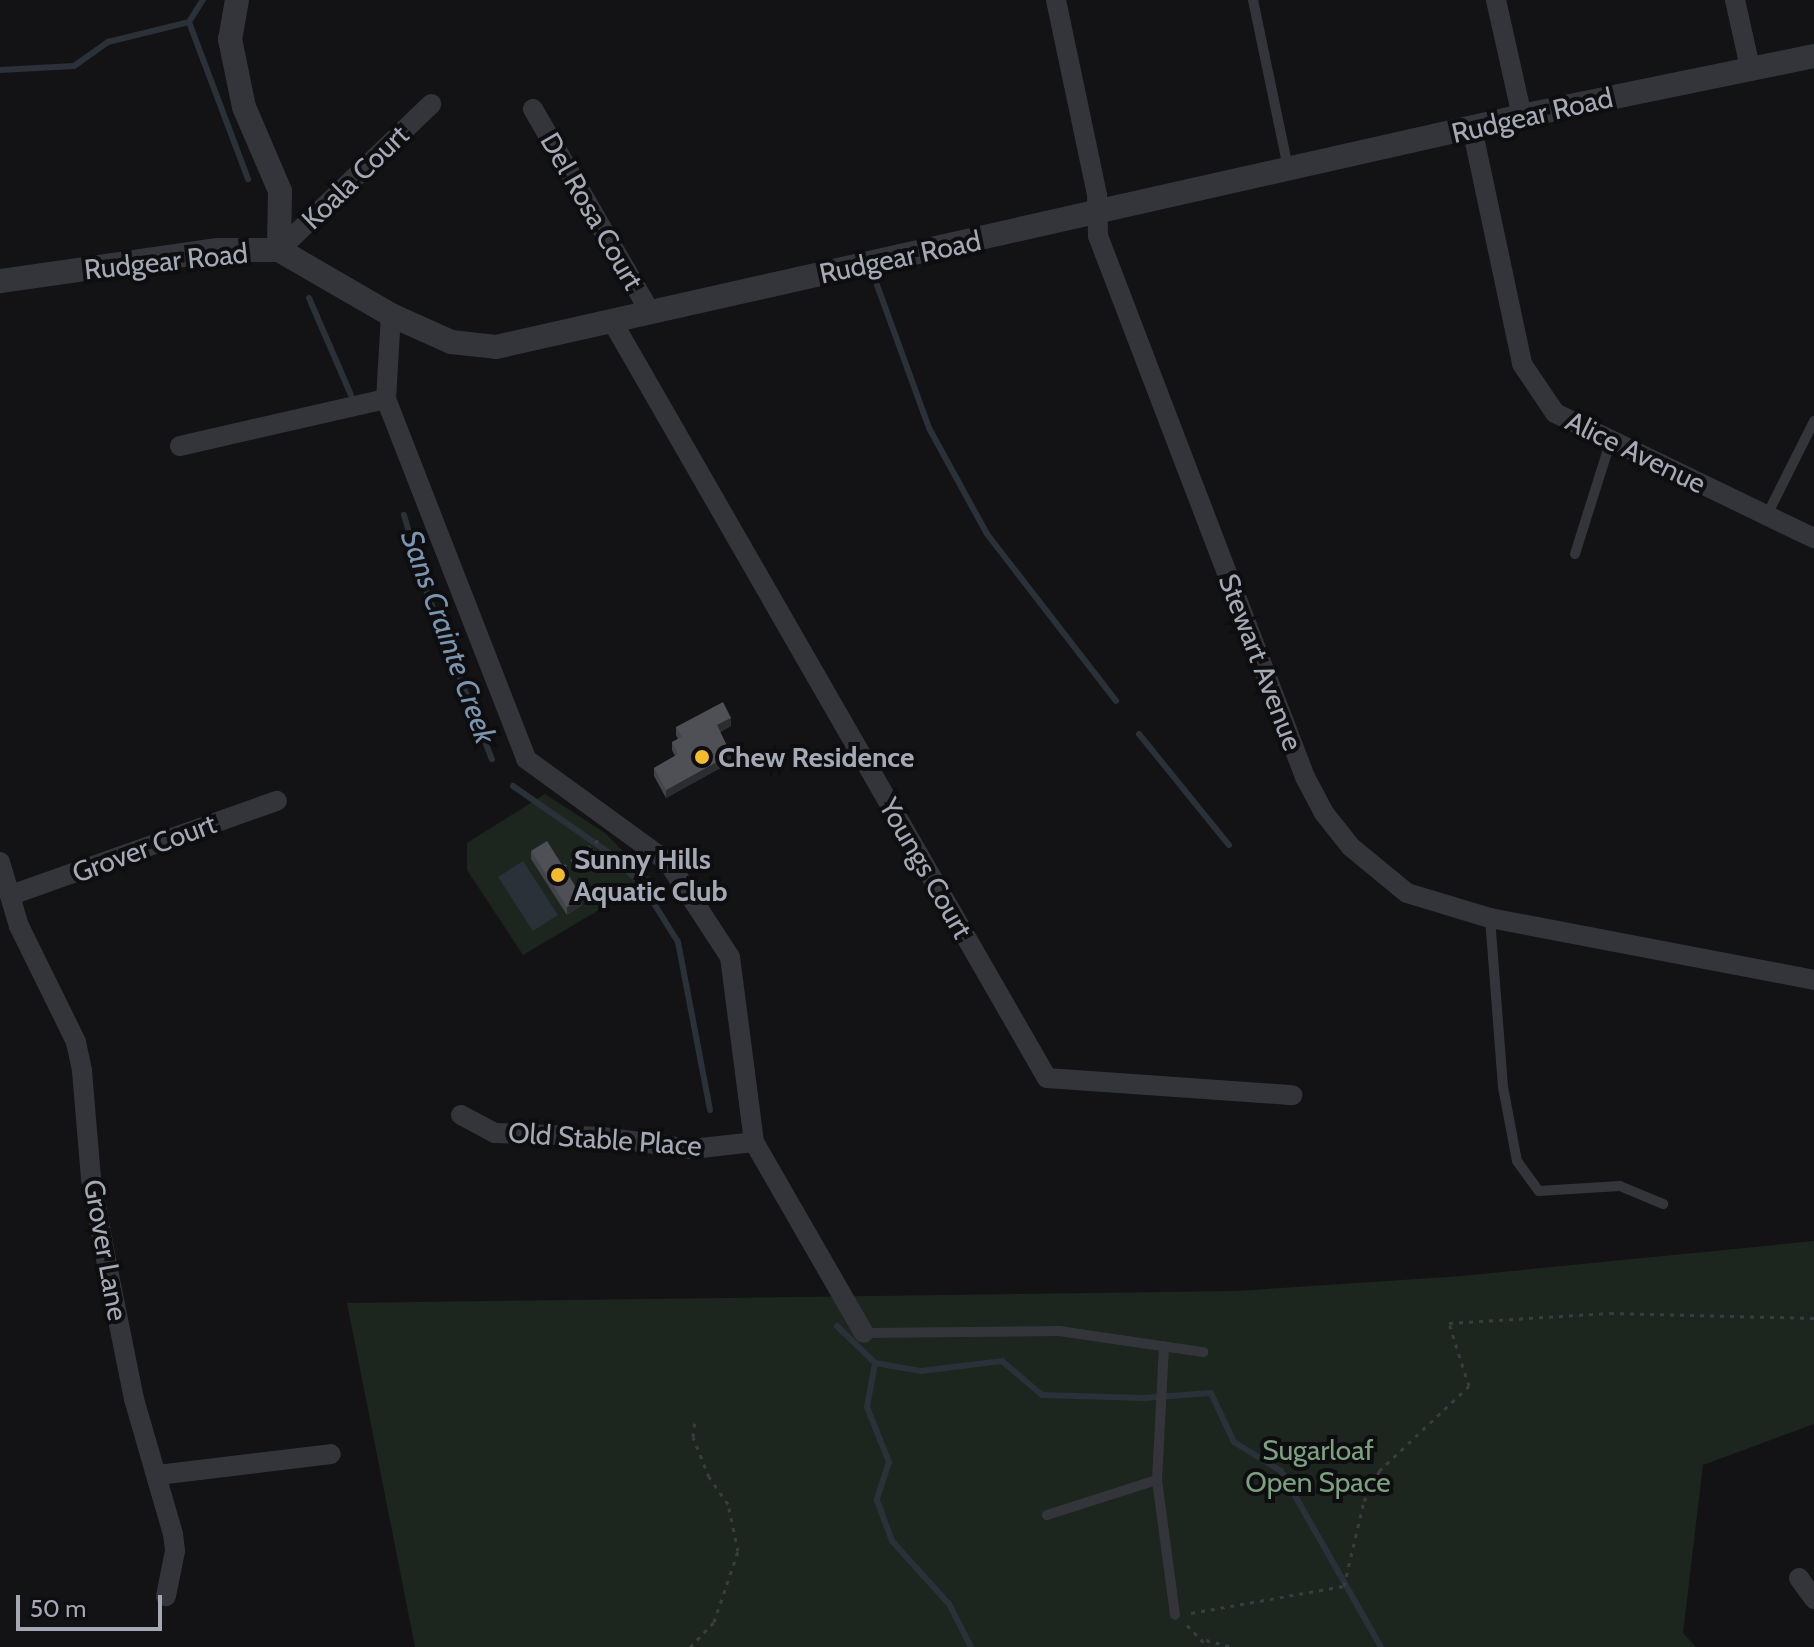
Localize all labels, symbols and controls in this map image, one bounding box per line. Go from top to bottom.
street label: Rudgear Road [1448,80,1616,150]
street label: Koala Court [295,118,415,236]
street label: Del Rosa Court [534,127,650,295]
street label: Rudgear Road [816,223,984,291]
street label: Rudgear Road [83,236,249,286]
street label: Alice Avenue [1561,404,1711,500]
water label: Sans Crainte Creek [393,525,503,749]
street label: Stewart Avenue [1212,569,1310,755]
place label: Chew Residence [718,740,914,774]
marker: Chew Residence [693,748,711,766]
street label: Youngs Court [872,792,980,944]
street label: Grover Court [68,806,220,890]
place label: Sunny Hills Aquatic Club [574,842,727,908]
marker: Sunny Hills Aquatic Club [549,866,567,884]
street label: Old Stable Place [507,1115,703,1163]
street label: Grover Lane [77,1177,135,1323]
park label: Sugarloaf Open Space [1245,1433,1391,1499]
scale bar [20,1579,166,1629]
text: 50 m [30,1594,86,1623]

